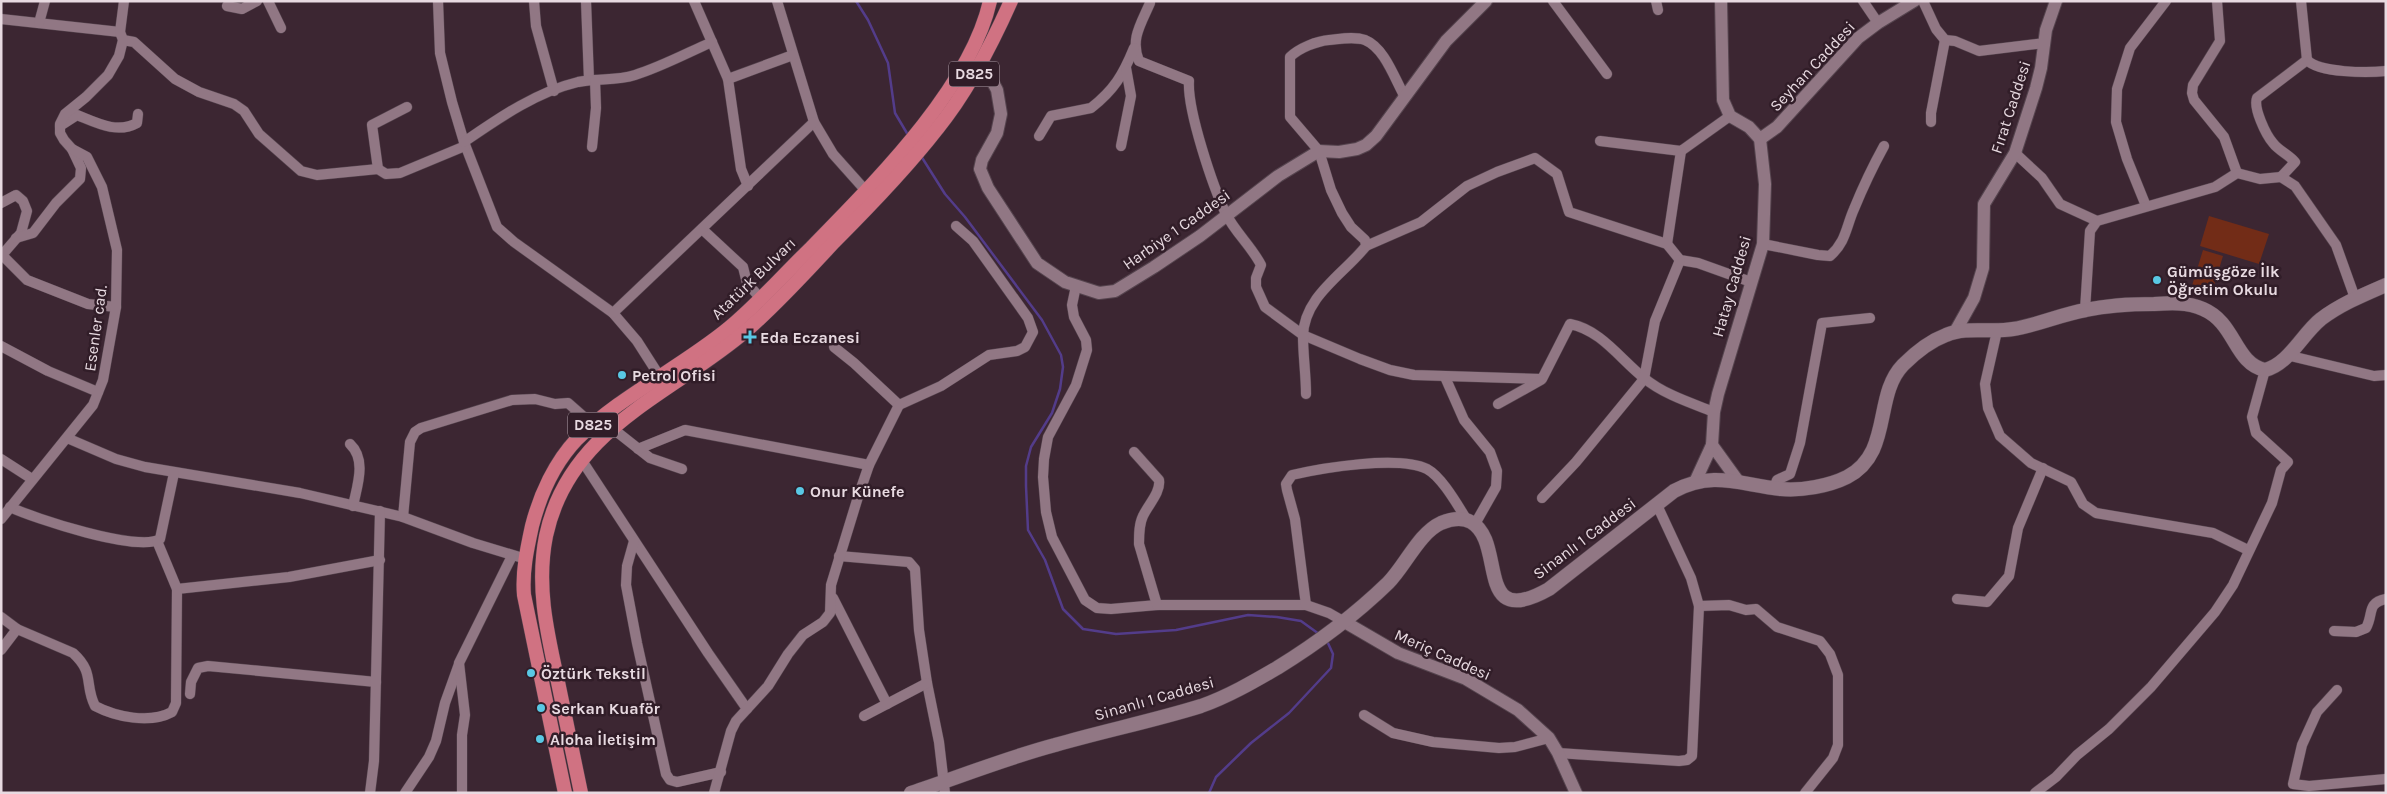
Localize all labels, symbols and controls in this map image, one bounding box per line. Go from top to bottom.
street label: Seyhan Caddesi [1766,17,1859,115]
street label: Fırat Caddesi [1987,58,2034,156]
road number: D825 [949,62,999,86]
street label: Harbiye 1 Caddesi [1119,185,1234,274]
street label: Atatürk Bulvarı [707,233,799,323]
street label: Hatay Caddesi [1708,233,1755,339]
place label: Gümüşgöze İlk Öğretim Okulu [2167,262,2280,299]
marker: Gümüşgöze İlk Öğretim Okulu [2151,274,2163,286]
street label: Esenler cad. [80,284,111,372]
place label: Eda Eczanesi [760,328,860,347]
marker: Eda Eczanesi [744,331,756,343]
place label: Petrol Ofisi [632,366,716,385]
marker: Petrol Ofisi [616,369,628,381]
road number: D825 [568,412,618,438]
place label: Onur Künefe [810,482,905,501]
marker: Onur Künefe [794,485,806,497]
street label: Sinanlı 1 Caddesi [1529,494,1639,583]
street label: Meriç Caddesi [1392,625,1494,684]
place label: Öztürk Tekstil [541,664,646,683]
marker: Öztürk Tekstil [525,667,537,679]
street label: Sinanlı 1 Caddesi [1092,672,1216,725]
place label: Serkan Kuaför [551,699,661,718]
marker: Serkan Kuaför [535,702,547,714]
place label: Aloha İletişim [550,730,656,749]
marker: Aloha İletişim [534,733,546,745]

